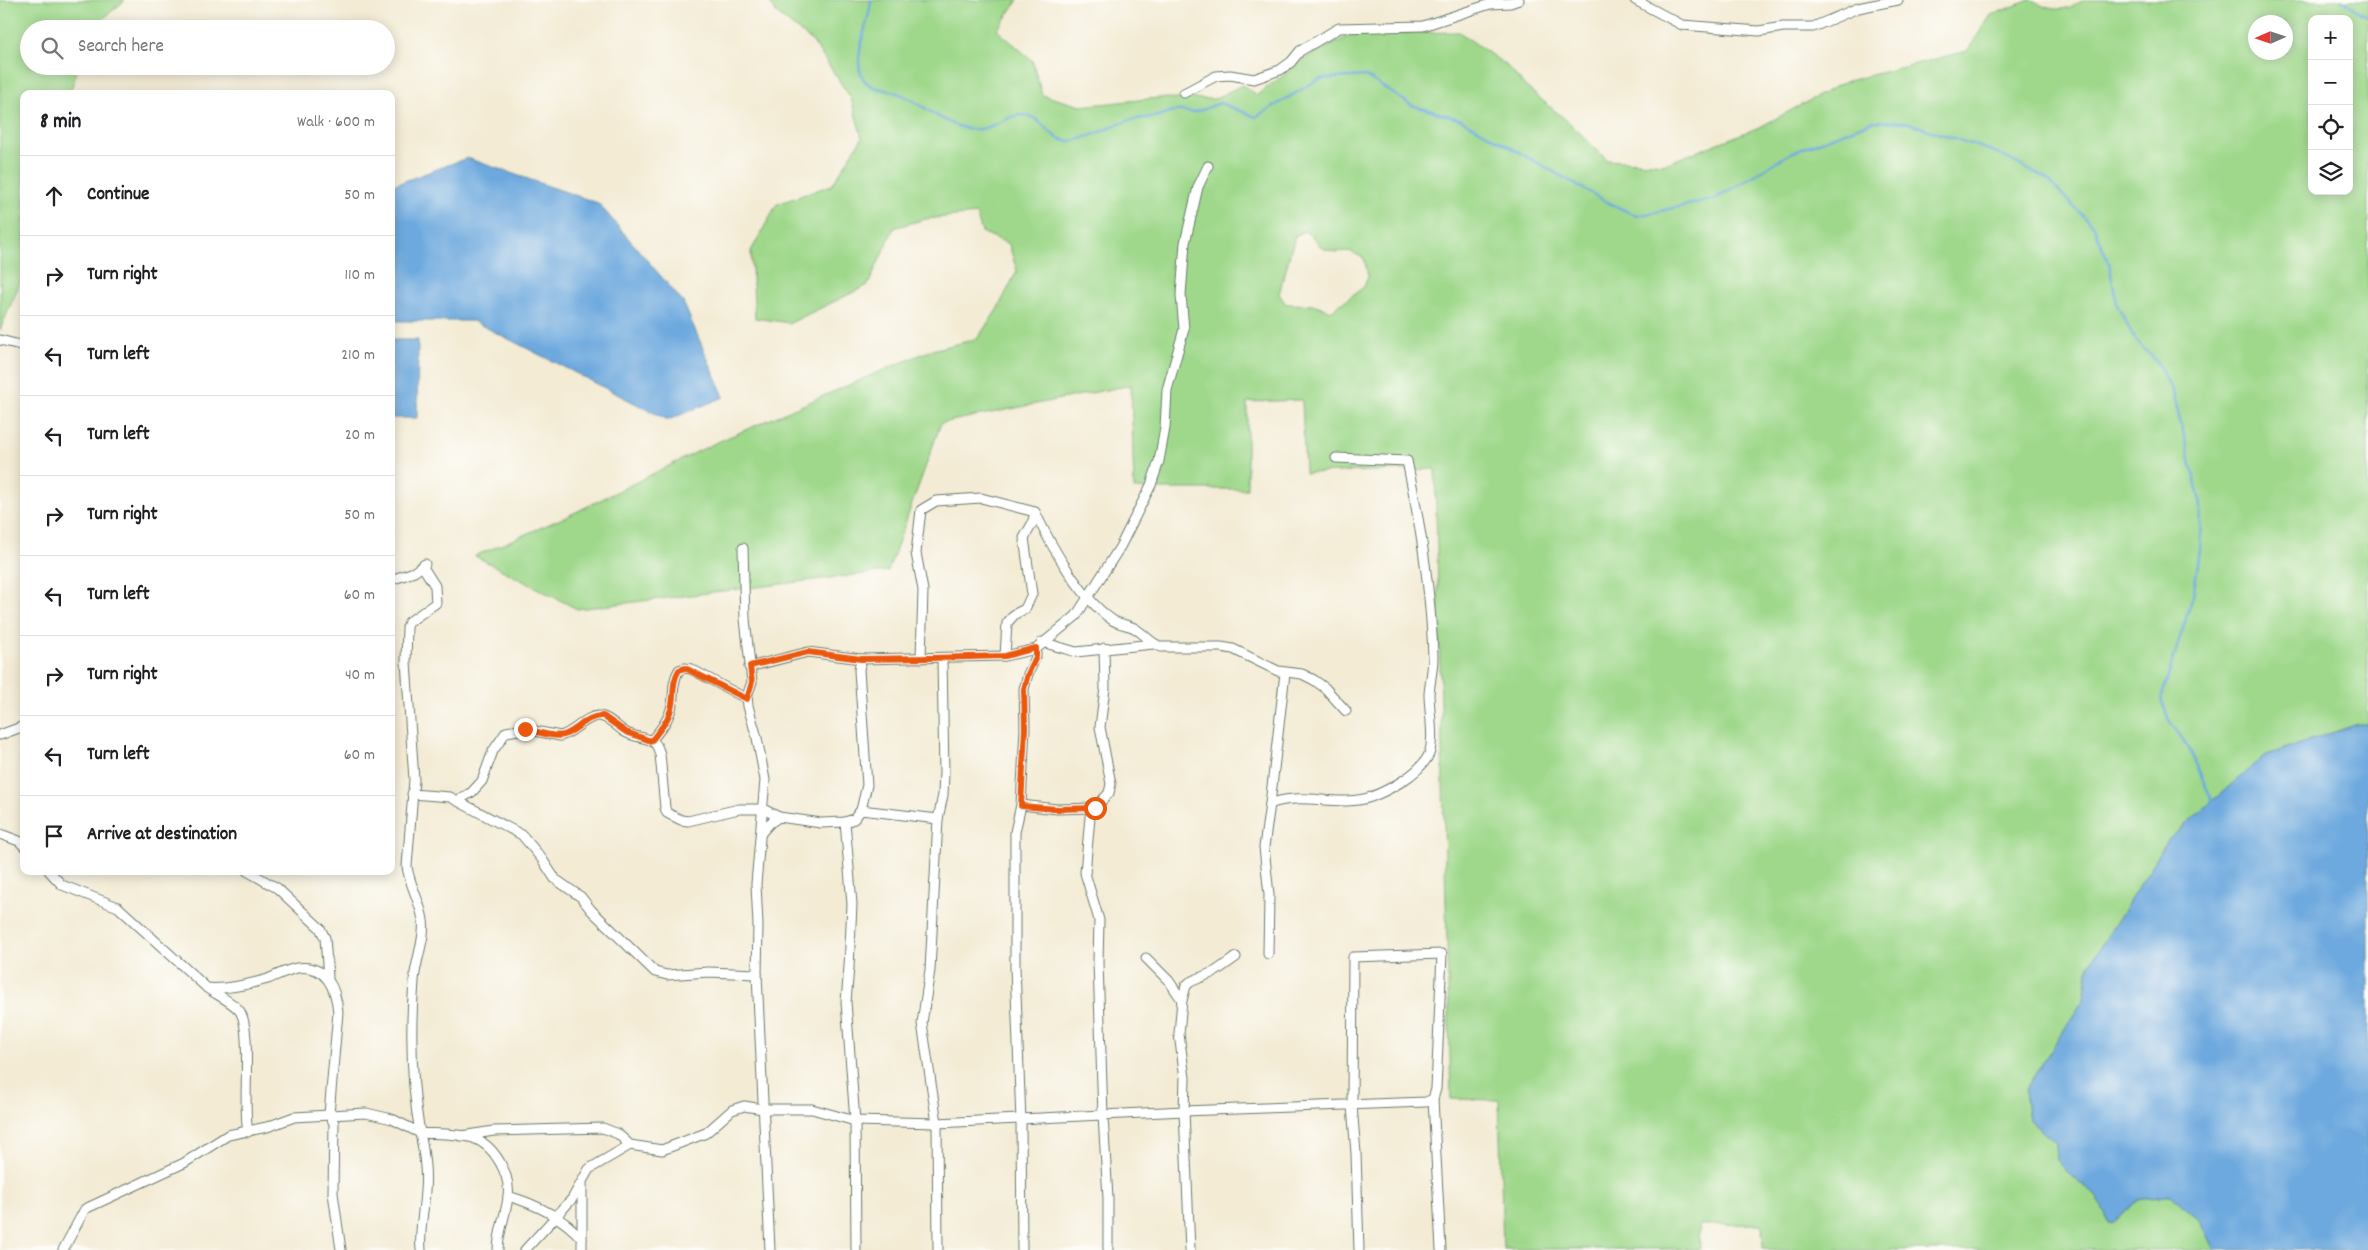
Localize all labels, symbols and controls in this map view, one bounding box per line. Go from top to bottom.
north arrow [2248,15,2293,60]
map controls [2308,15,2353,195]
button: + [2308,15,2353,60]
search box [20,20,395,75]
icon: search [38,34,66,62]
text: Search here [78,34,164,61]
button: − [2308,60,2353,105]
button: locate [2308,105,2353,150]
text: 8 min [40,108,81,138]
text: Walk · 600 m [297,111,375,134]
button: layers [2308,150,2353,195]
icon: ahead [40,182,68,210]
text: Continue [87,182,149,209]
text: 50 m [344,184,375,207]
icon: right [40,262,68,290]
text: Turn right [87,262,158,289]
text: 110 m [345,264,375,287]
icon: left [40,342,68,370]
text: Turn left [87,342,150,369]
text: 210 m [341,344,375,367]
icon: left [40,422,68,450]
text: Turn left [87,422,150,449]
text: 20 m [345,424,375,447]
icon: right [40,502,68,530]
text: Turn right [87,502,158,529]
text: 50 m [344,504,375,527]
icon: left [40,582,68,610]
text: Turn left [87,582,150,609]
text: 60 m [344,584,375,607]
icon: right [40,662,68,690]
text: Turn right [87,662,158,689]
text: 40 m [345,664,375,687]
route end [514,718,537,741]
icon: left [40,742,68,770]
text: Turn left [87,742,150,769]
text: 60 m [344,744,375,767]
route start [1084,797,1107,820]
icon: arrive [40,822,68,850]
text: Arrive at destination [87,822,237,849]

